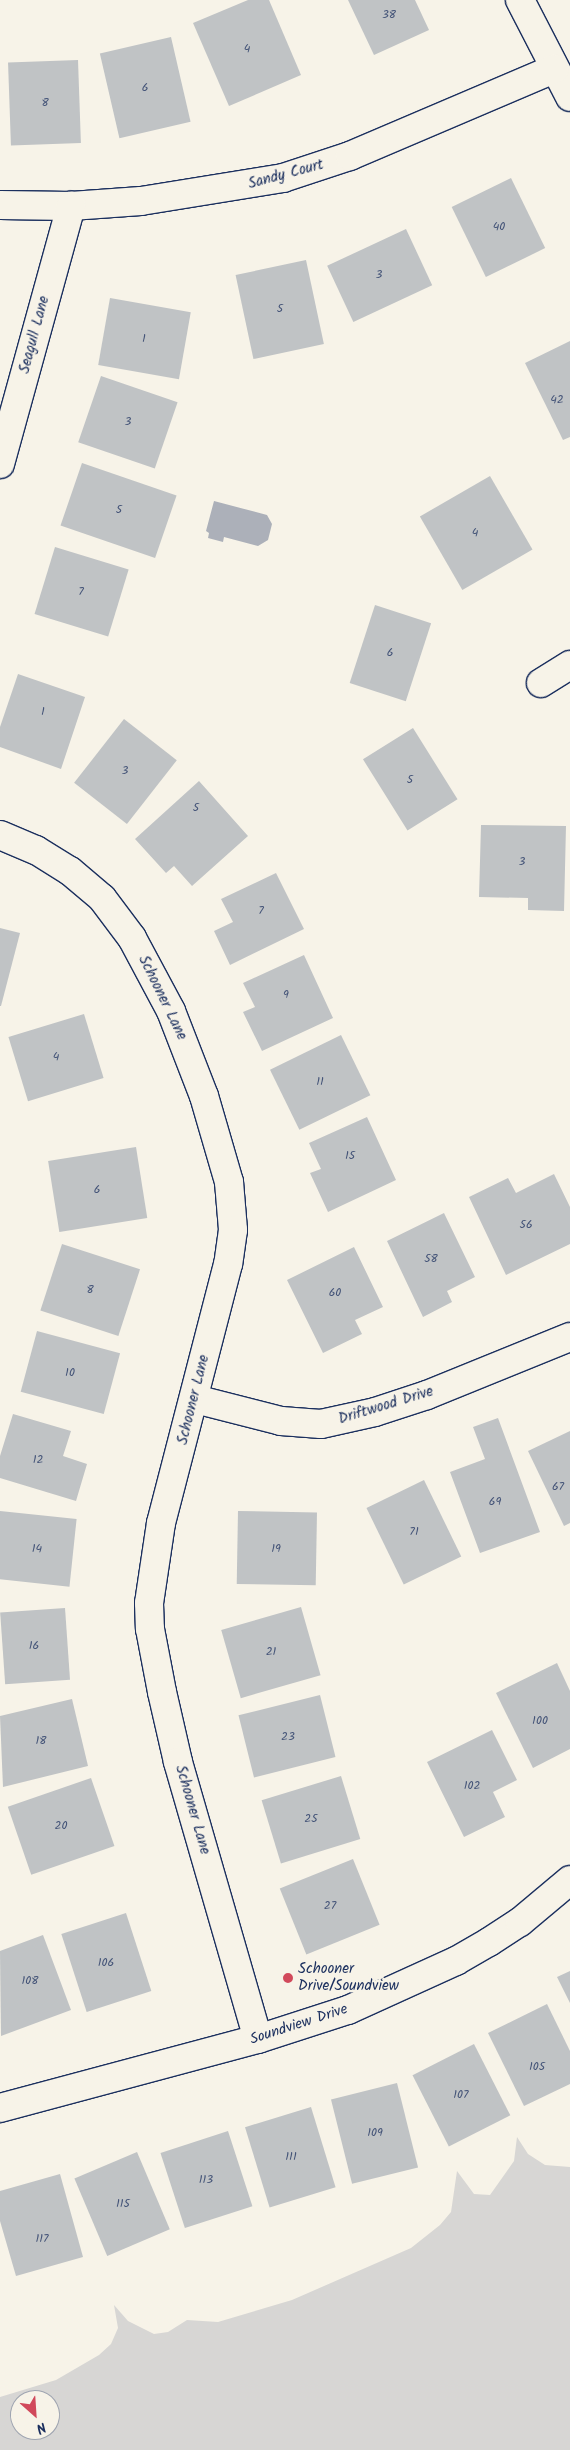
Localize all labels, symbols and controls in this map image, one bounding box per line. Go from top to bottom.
house number: 38 [382,8,396,22]
house number: 4 [244,42,250,56]
house number: 6 [142,81,148,95]
house number: 8 [41,96,49,110]
street label: Sandy Court [246,156,326,194]
house number: 40 [493,220,505,234]
house number: 3 [376,268,382,282]
street label: Seagull Lane [16,294,54,376]
house number: 5 [277,302,283,316]
house number: 1 [142,332,146,346]
house number: 42 [550,393,564,407]
house number: 3 [125,415,131,429]
house number: 5 [116,503,122,517]
house number: 4 [472,526,478,540]
house number: 7 [78,585,84,599]
house number: 6 [387,646,393,660]
house number: 1 [41,705,45,719]
house number: 3 [122,764,128,778]
house number: 5 [407,773,413,787]
house number: 5 [193,801,199,815]
house number: 3 [519,855,525,869]
house number: 7 [258,904,264,918]
street label: Schooner Lane [134,953,190,1043]
house number: 9 [283,988,289,1002]
house number: 4 [53,1050,59,1064]
house number: 11 [316,1075,324,1089]
house number: 15 [345,1149,355,1163]
house number: 6 [94,1183,100,1197]
house number: 56 [519,1218,533,1232]
house number: 58 [424,1252,438,1266]
house number: 8 [86,1283,94,1297]
house number: 60 [329,1286,341,1300]
street label: Schooner Lane [174,1353,214,1447]
house number: 10 [65,1366,75,1380]
street label: Driftwood Drive [336,1383,436,1429]
house number: 12 [33,1453,43,1467]
house number: 67 [552,1480,564,1494]
house number: 69 [489,1495,501,1509]
house number: 71 [409,1525,419,1539]
house number: 14 [32,1542,42,1556]
house number: 19 [271,1542,281,1556]
house number: 16 [29,1639,39,1653]
house number: 21 [266,1645,276,1659]
house number: 100 [532,1714,548,1728]
house number: 23 [281,1730,295,1744]
house number: 18 [36,1734,46,1748]
street label: Schooner Lane [171,1763,213,1857]
house number: 102 [464,1779,480,1793]
house number: 25 [304,1812,318,1826]
house number: 20 [55,1819,67,1833]
house number: 27 [324,1899,336,1913]
house number: 106 [98,1956,114,1970]
place label: Schooner Drive/Soundview [298,1960,399,1995]
marker: Schooner Drive/Soundview [282,1972,294,1984]
house number: 108 [22,1974,38,1988]
street label: Soundview Drive [248,2001,350,2049]
house number: 105 [529,2060,545,2074]
house number: 107 [453,2088,469,2102]
house number: 109 [367,2126,383,2140]
house number: 111 [285,2150,297,2164]
house number: 113 [199,2173,213,2187]
house number: 115 [116,2197,130,2211]
house number: 117 [35,2232,49,2246]
north arrow [10,2390,60,2440]
text: N [32,2416,50,2439]

